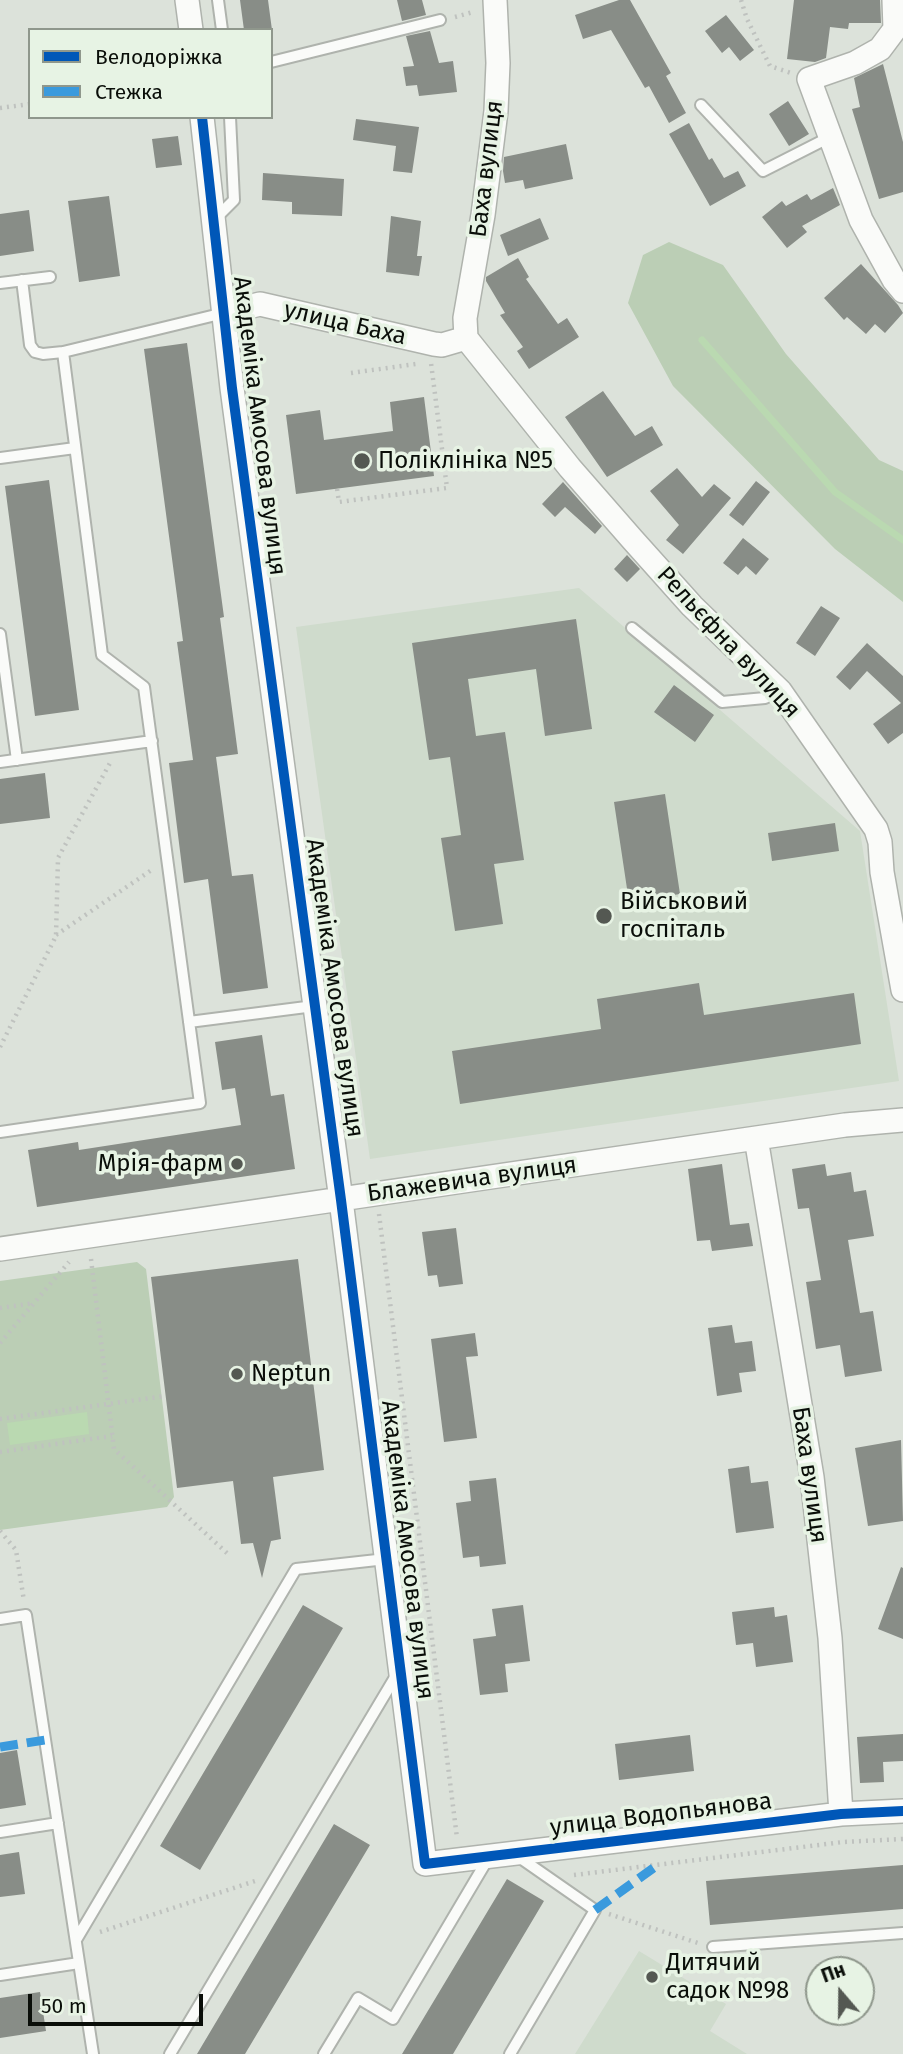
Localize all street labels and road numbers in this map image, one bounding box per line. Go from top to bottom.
street label: Баха вулиця [464,99,510,239]
street label: Академіка Амосова вулиця [226,275,292,577]
street label: улица Баха [281,296,409,352]
street label: Рельєфна вулиця [650,561,806,725]
street label: Академіка Амосова вулиця [299,837,369,1139]
street label: Блажевича вулиця [365,1151,579,1209]
street label: Академіка Амосова вулиця [374,1399,440,1701]
street label: Баха вулиця [785,1405,833,1545]
street label: улица Водопьянова [548,1787,774,1843]

